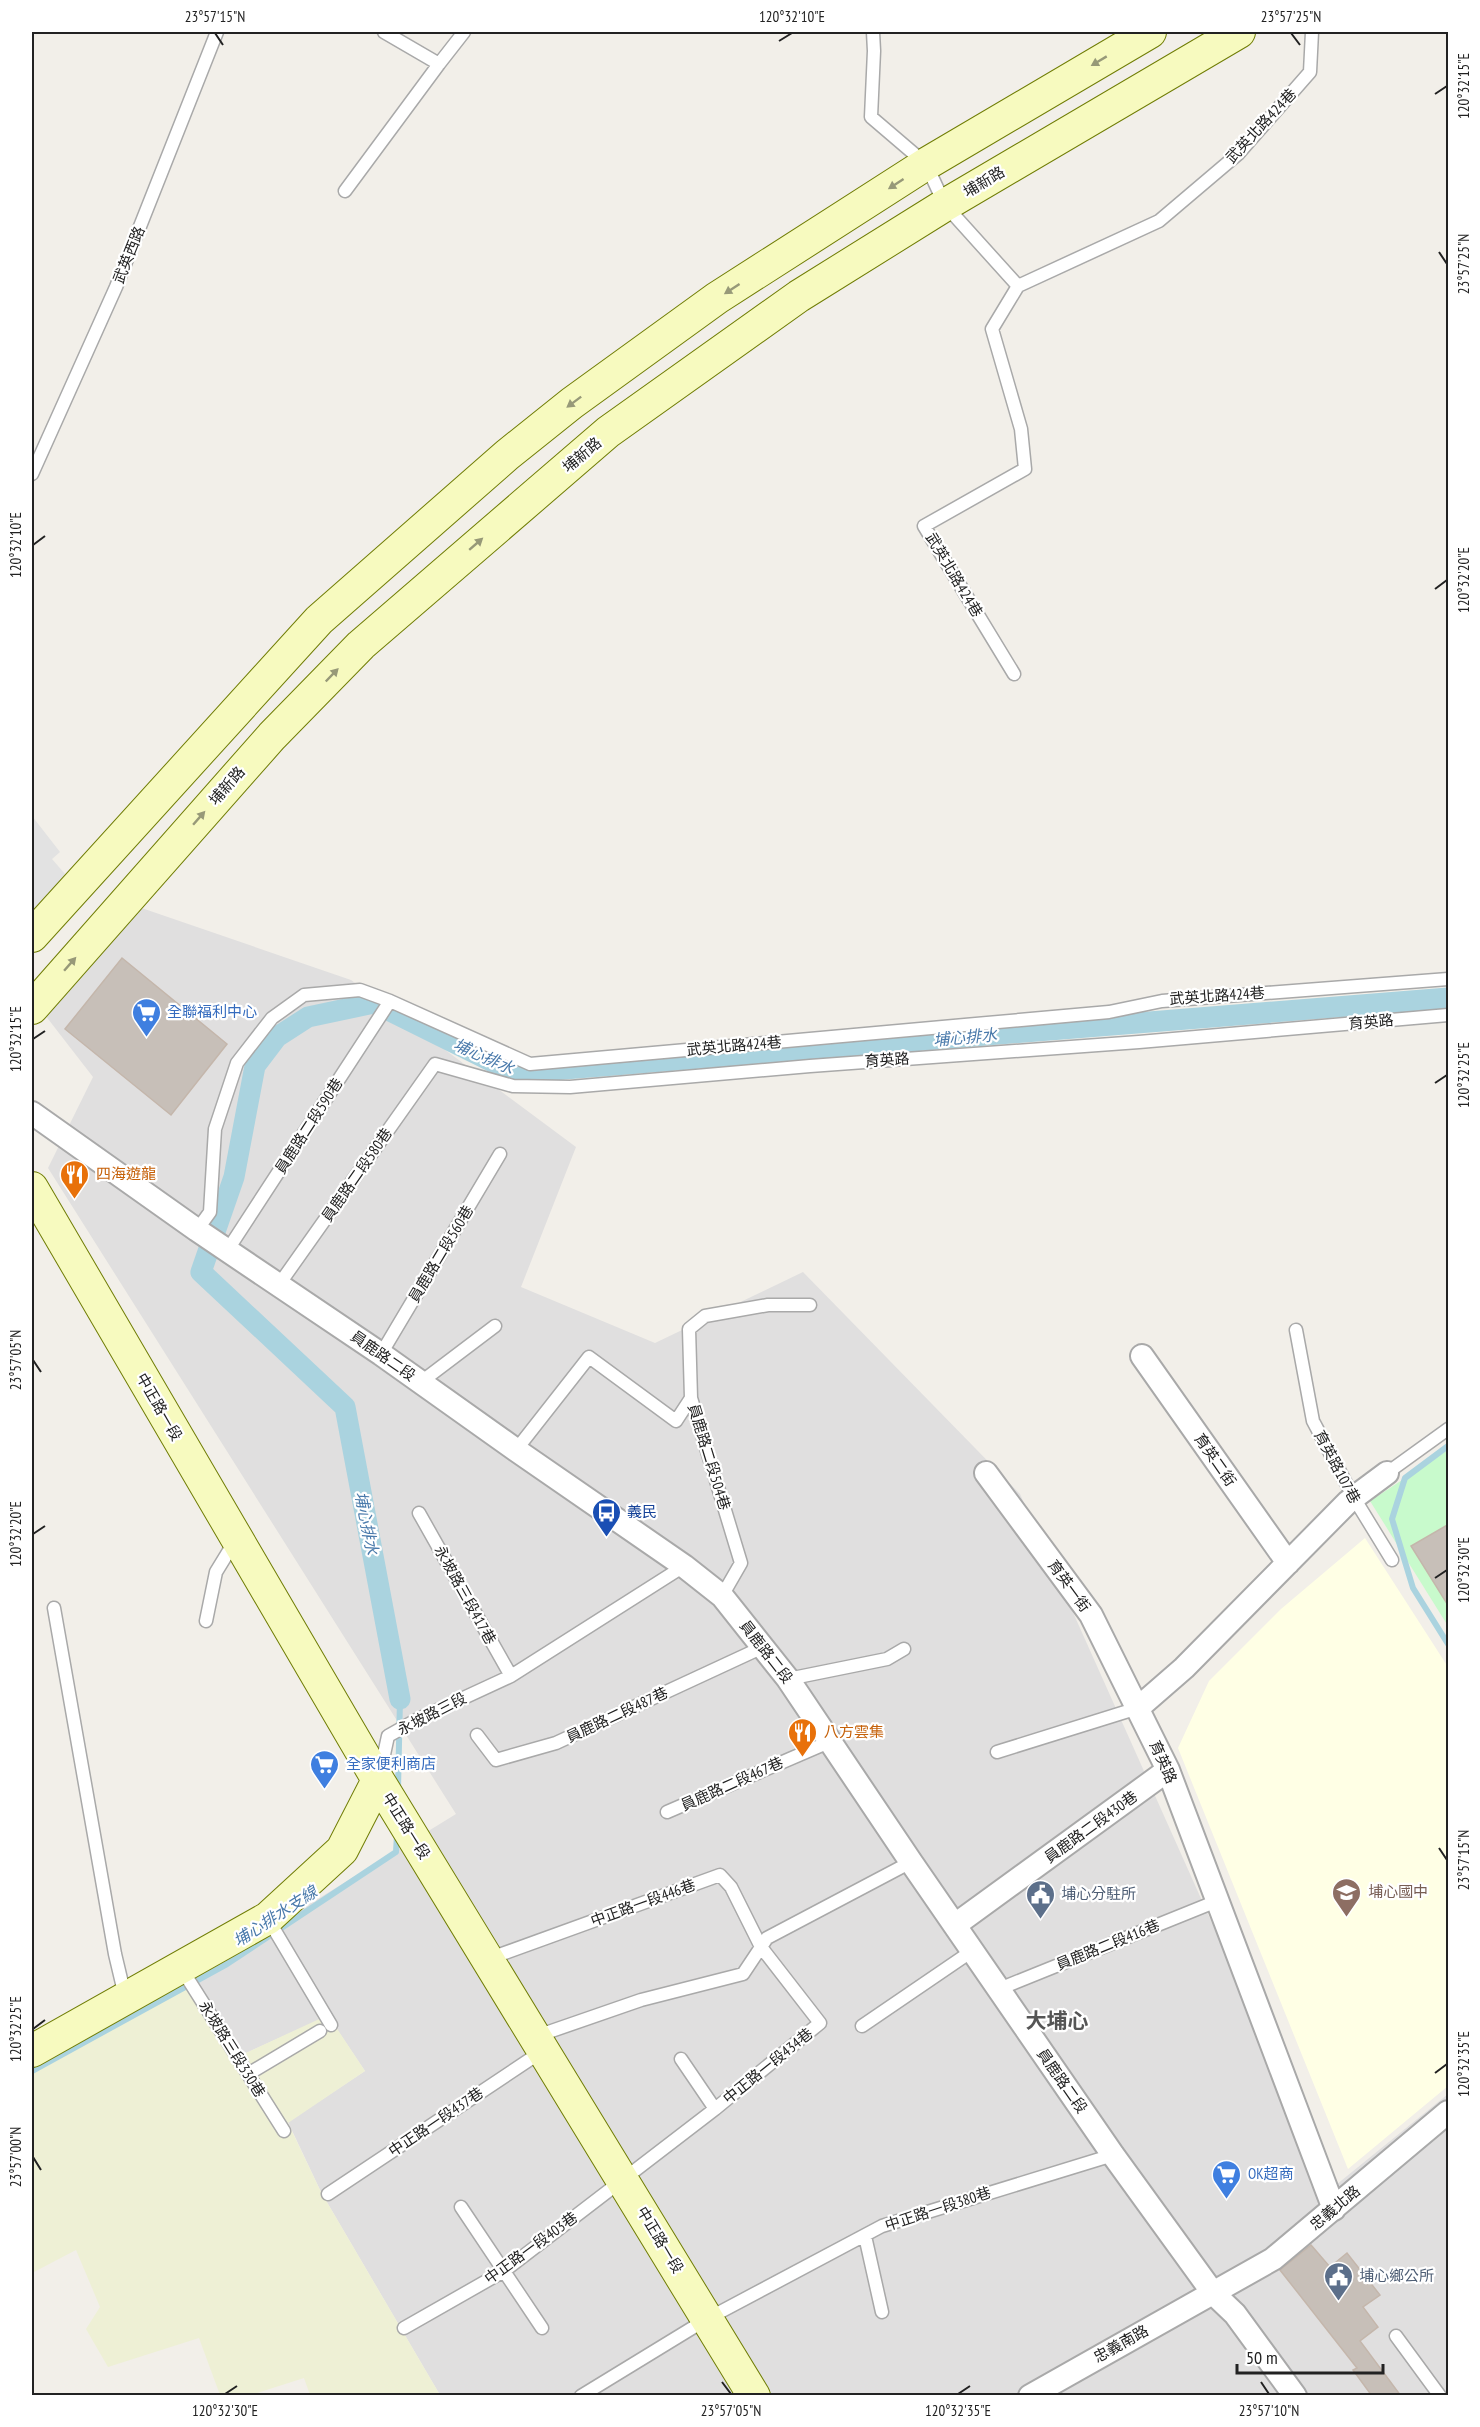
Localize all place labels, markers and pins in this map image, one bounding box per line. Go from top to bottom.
supermarket icon: 全聯福利中心 [130,996,162,1038]
place label: 全聯福利中心 [167,1002,257,1021]
restaurant icon: 四海遊龍 [59,1158,91,1200]
place label: 四海遊龍 [96,1164,156,1183]
bus stop icon: 義民 [590,1496,622,1538]
place label: 義民 [627,1502,657,1521]
restaurant icon: 八方雲集 [787,1716,819,1758]
place label: 八方雲集 [824,1722,884,1741]
supermarket icon: 全家便利商店 [309,1748,341,1790]
place label: 全家便利商店 [346,1754,436,1773]
school or university icon: 埔心國中 [1331,1876,1363,1918]
public building icon: 埔心分駐所 [1024,1878,1056,1920]
place label: 埔心國中 [1368,1882,1428,1901]
place label: 埔心分駐所 [1061,1884,1136,1903]
supermarket icon: OK超商 [1211,2158,1243,2200]
place label: OK超商 [1248,2164,1294,2183]
public building icon: 埔心鄉公所 [1322,2260,1354,2302]
place label: 埔心鄉公所 [1359,2266,1434,2285]

